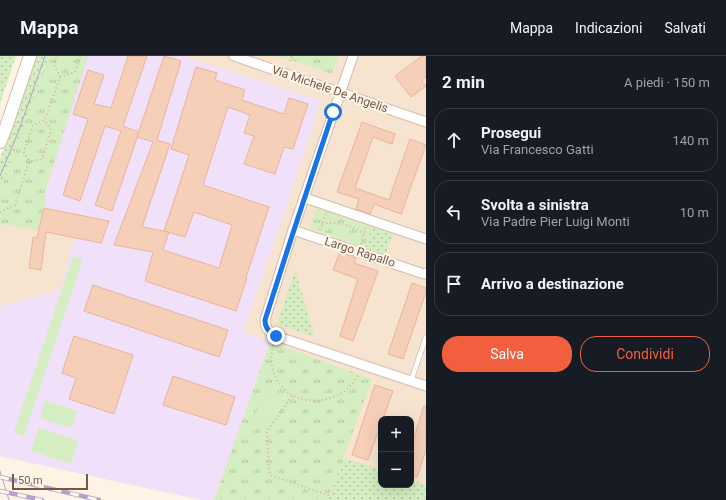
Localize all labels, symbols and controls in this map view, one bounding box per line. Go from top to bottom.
text: Mappa [20,16,78,39]
text: Mappa [510,20,553,36]
text: Indicazioni [575,20,642,36]
text: Salvati [664,20,706,36]
street label: Via Michele De Angelis [270,63,390,115]
text: 2 min [442,72,485,92]
text: A piedi · 150 m [624,75,710,90]
route start [324,103,342,121]
text: Prosegui [481,124,541,142]
icon: ahead [443,129,465,151]
text: 140 m [672,133,709,148]
text: Via Francesco Gatti [481,142,594,157]
text: Svolta a sinistra [481,196,589,214]
icon: left [443,201,465,223]
text: 10 m [680,205,709,220]
text: Via Padre Pier Luigi Monti [481,214,630,229]
street label: Largo Rapallo [323,234,397,270]
icon: arrive [443,273,465,295]
text: Arrivo a destinazione [481,275,624,293]
route end [267,327,285,345]
button: Salva [442,336,572,372]
button: Condividi [580,336,710,372]
map controls [378,416,414,488]
button: + [378,416,414,452]
button: − [378,452,414,488]
scale bar [12,472,88,491]
text: 50 m [18,474,43,487]

